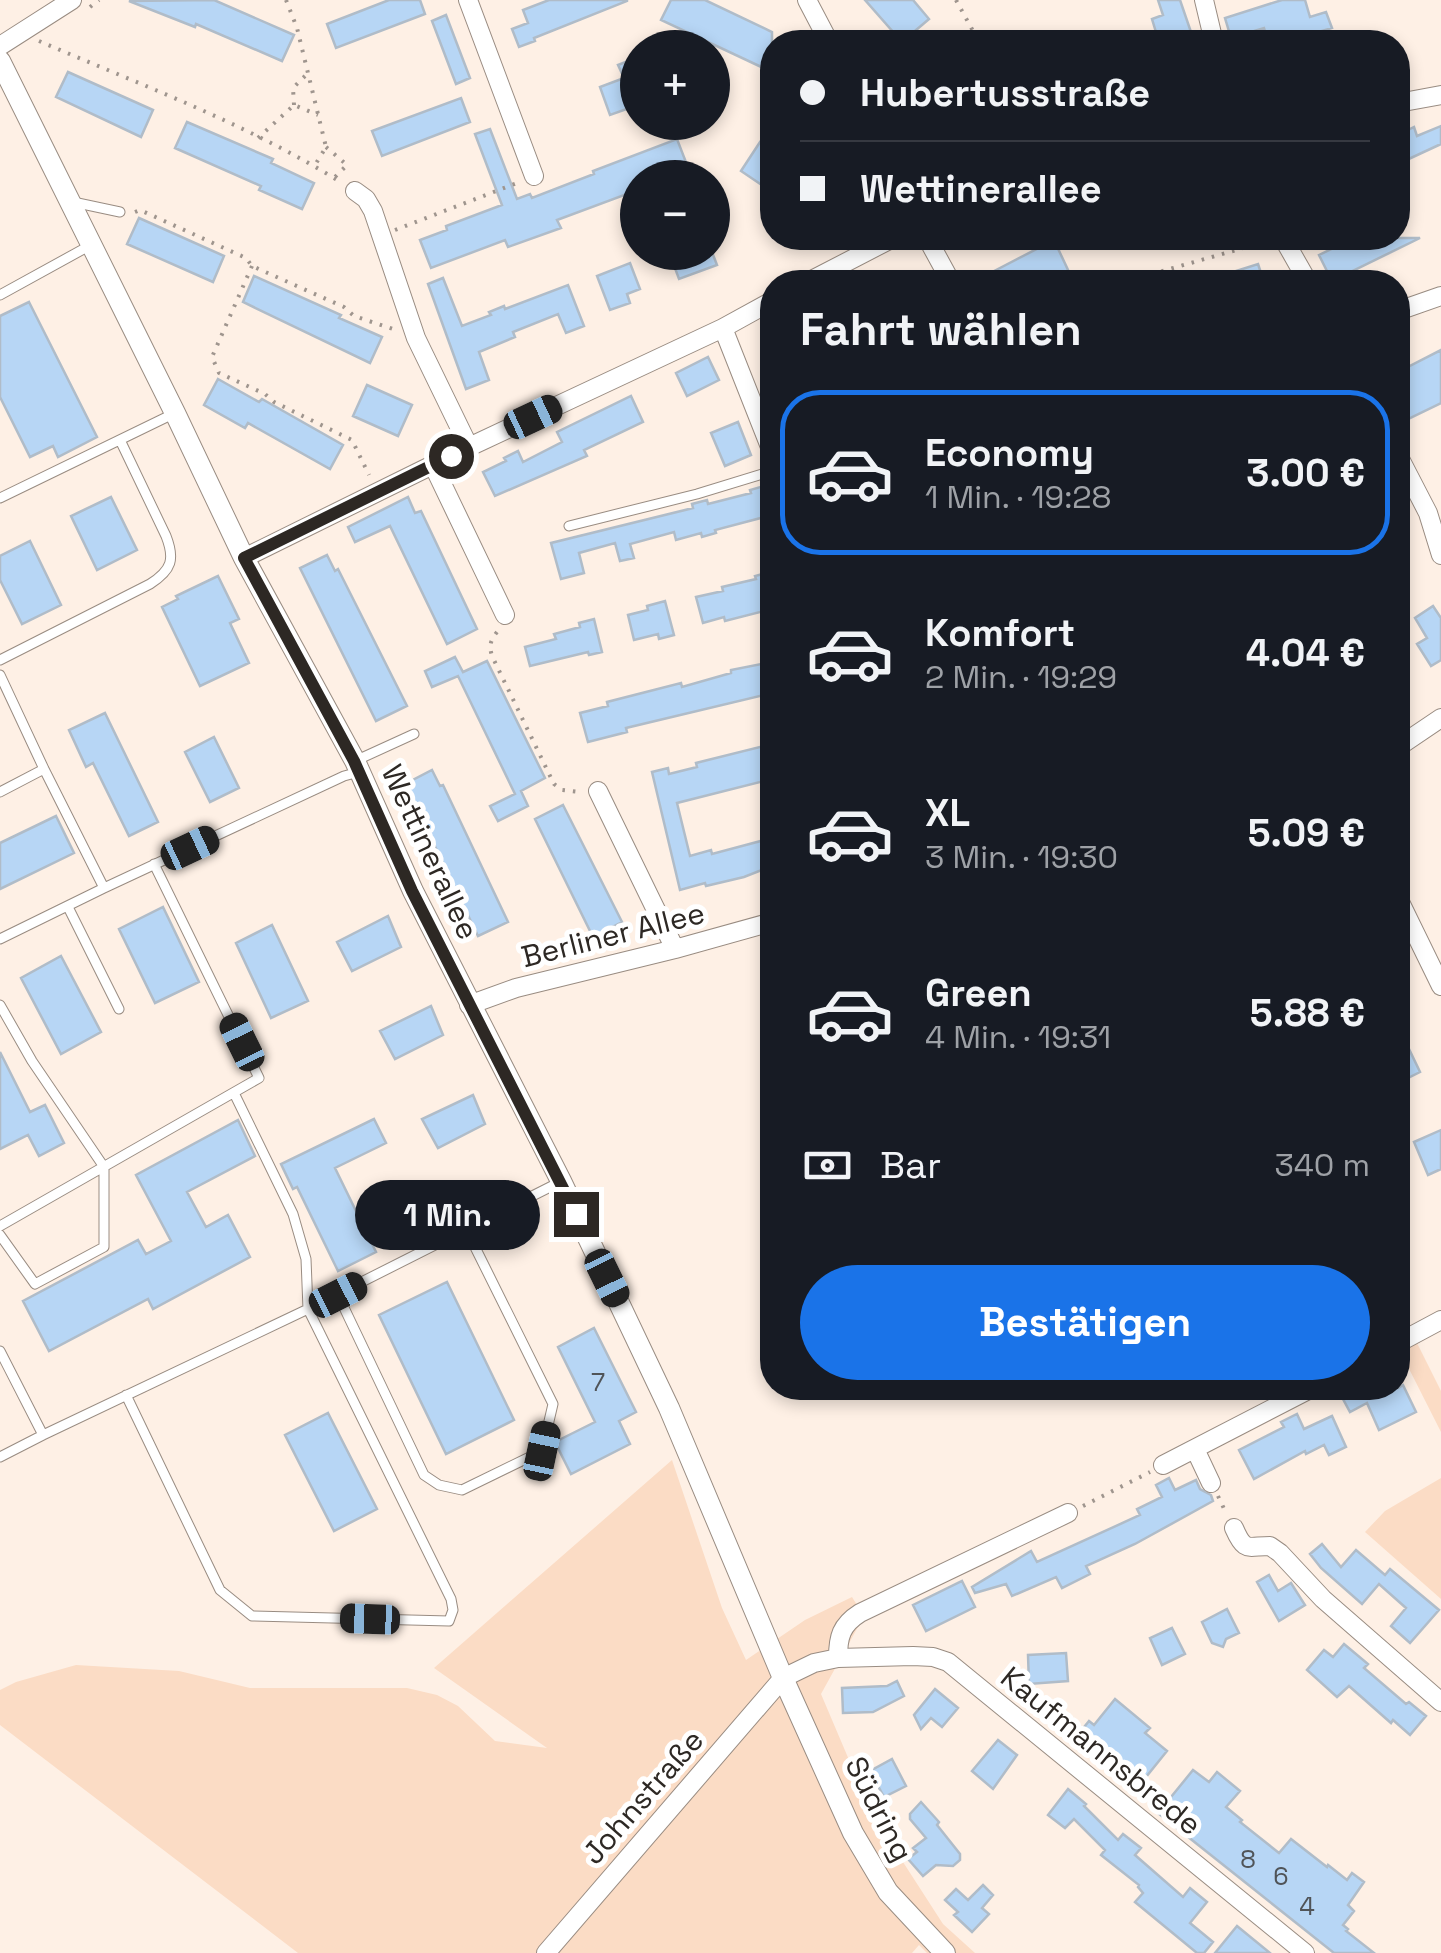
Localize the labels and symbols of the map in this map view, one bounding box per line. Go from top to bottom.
car [499,391,567,443]
route start [429,434,474,479]
street label: Wettinerallee [373,758,488,946]
car [156,822,224,874]
street label: Berliner Allee [517,893,709,976]
car [215,1008,269,1076]
callout: 1 Min. [356,1179,541,1249]
route end [554,1192,599,1237]
car [580,1244,634,1312]
car [304,1268,372,1322]
house number: 7 [591,1366,605,1398]
car [521,1419,563,1483]
car [339,1603,401,1635]
street label: Kaufmannsbrede [993,1658,1210,1844]
street label: Johnstraße [573,1721,712,1872]
street label: Südring [837,1750,922,1868]
house number: 8 [1240,1843,1256,1875]
house number: 6 [1273,1860,1289,1892]
house number: 4 [1299,1890,1315,1922]

